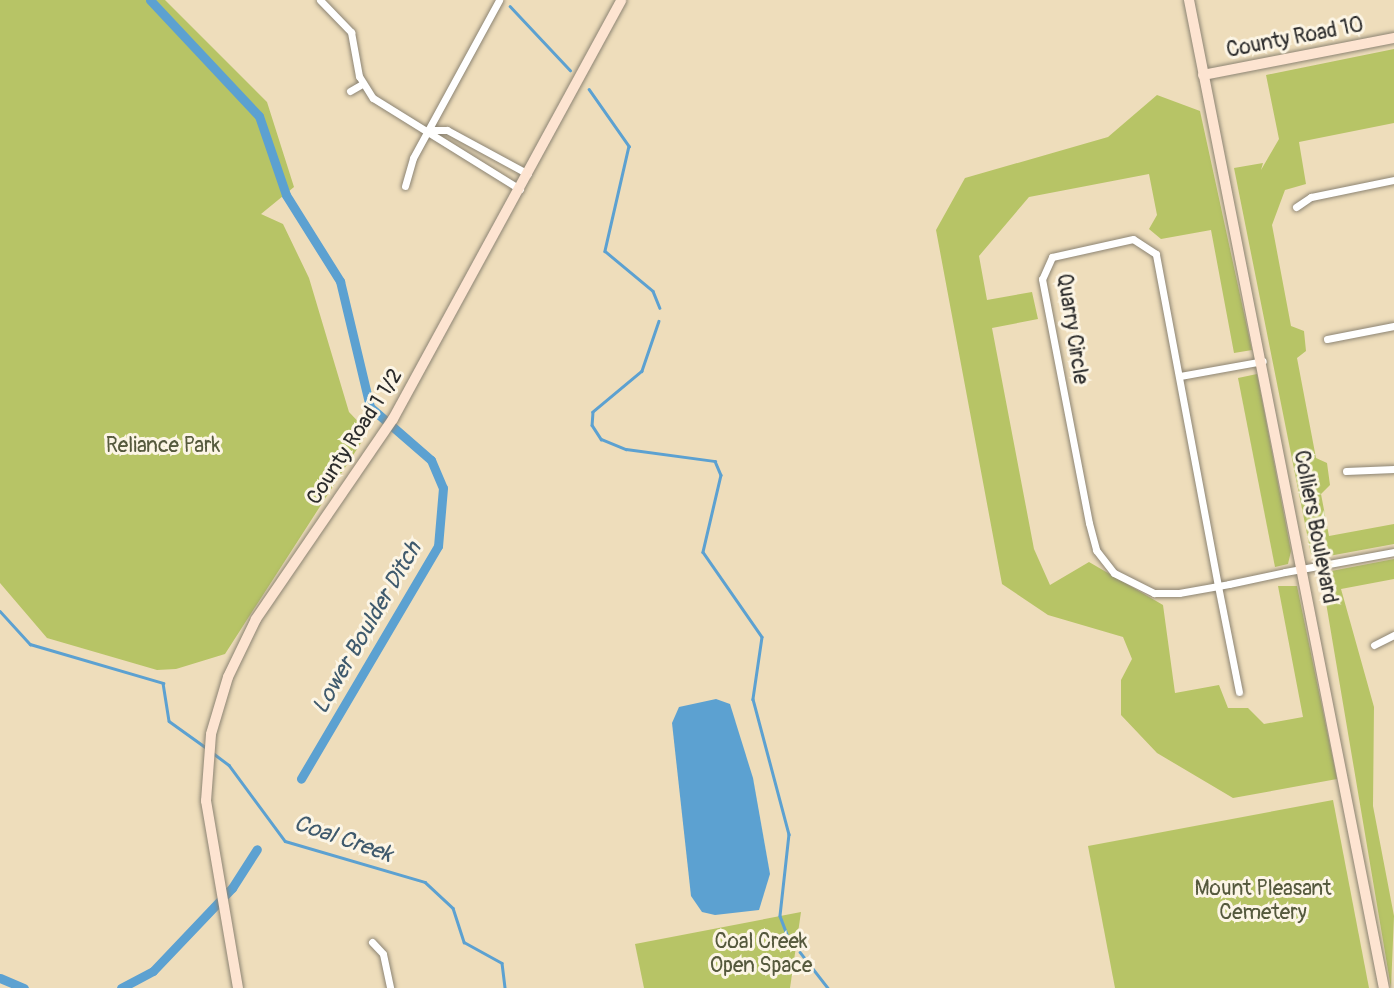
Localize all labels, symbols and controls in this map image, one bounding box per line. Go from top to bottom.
street label: County Road 10 [1224,12,1366,64]
street label: Quarry Circle [1051,272,1093,386]
street label: County Road 1 1/2 [302,364,408,510]
park label: Reliance Park [106,433,220,459]
street label: Colliers Boulevard [1288,448,1342,606]
water label: Lower Boulder Ditch [307,537,427,719]
water label: Coal Creek [290,809,396,869]
park label: Mount Pleasant Cemetery [1194,876,1332,926]
park label: Coal Creek Open Space [710,929,812,979]

